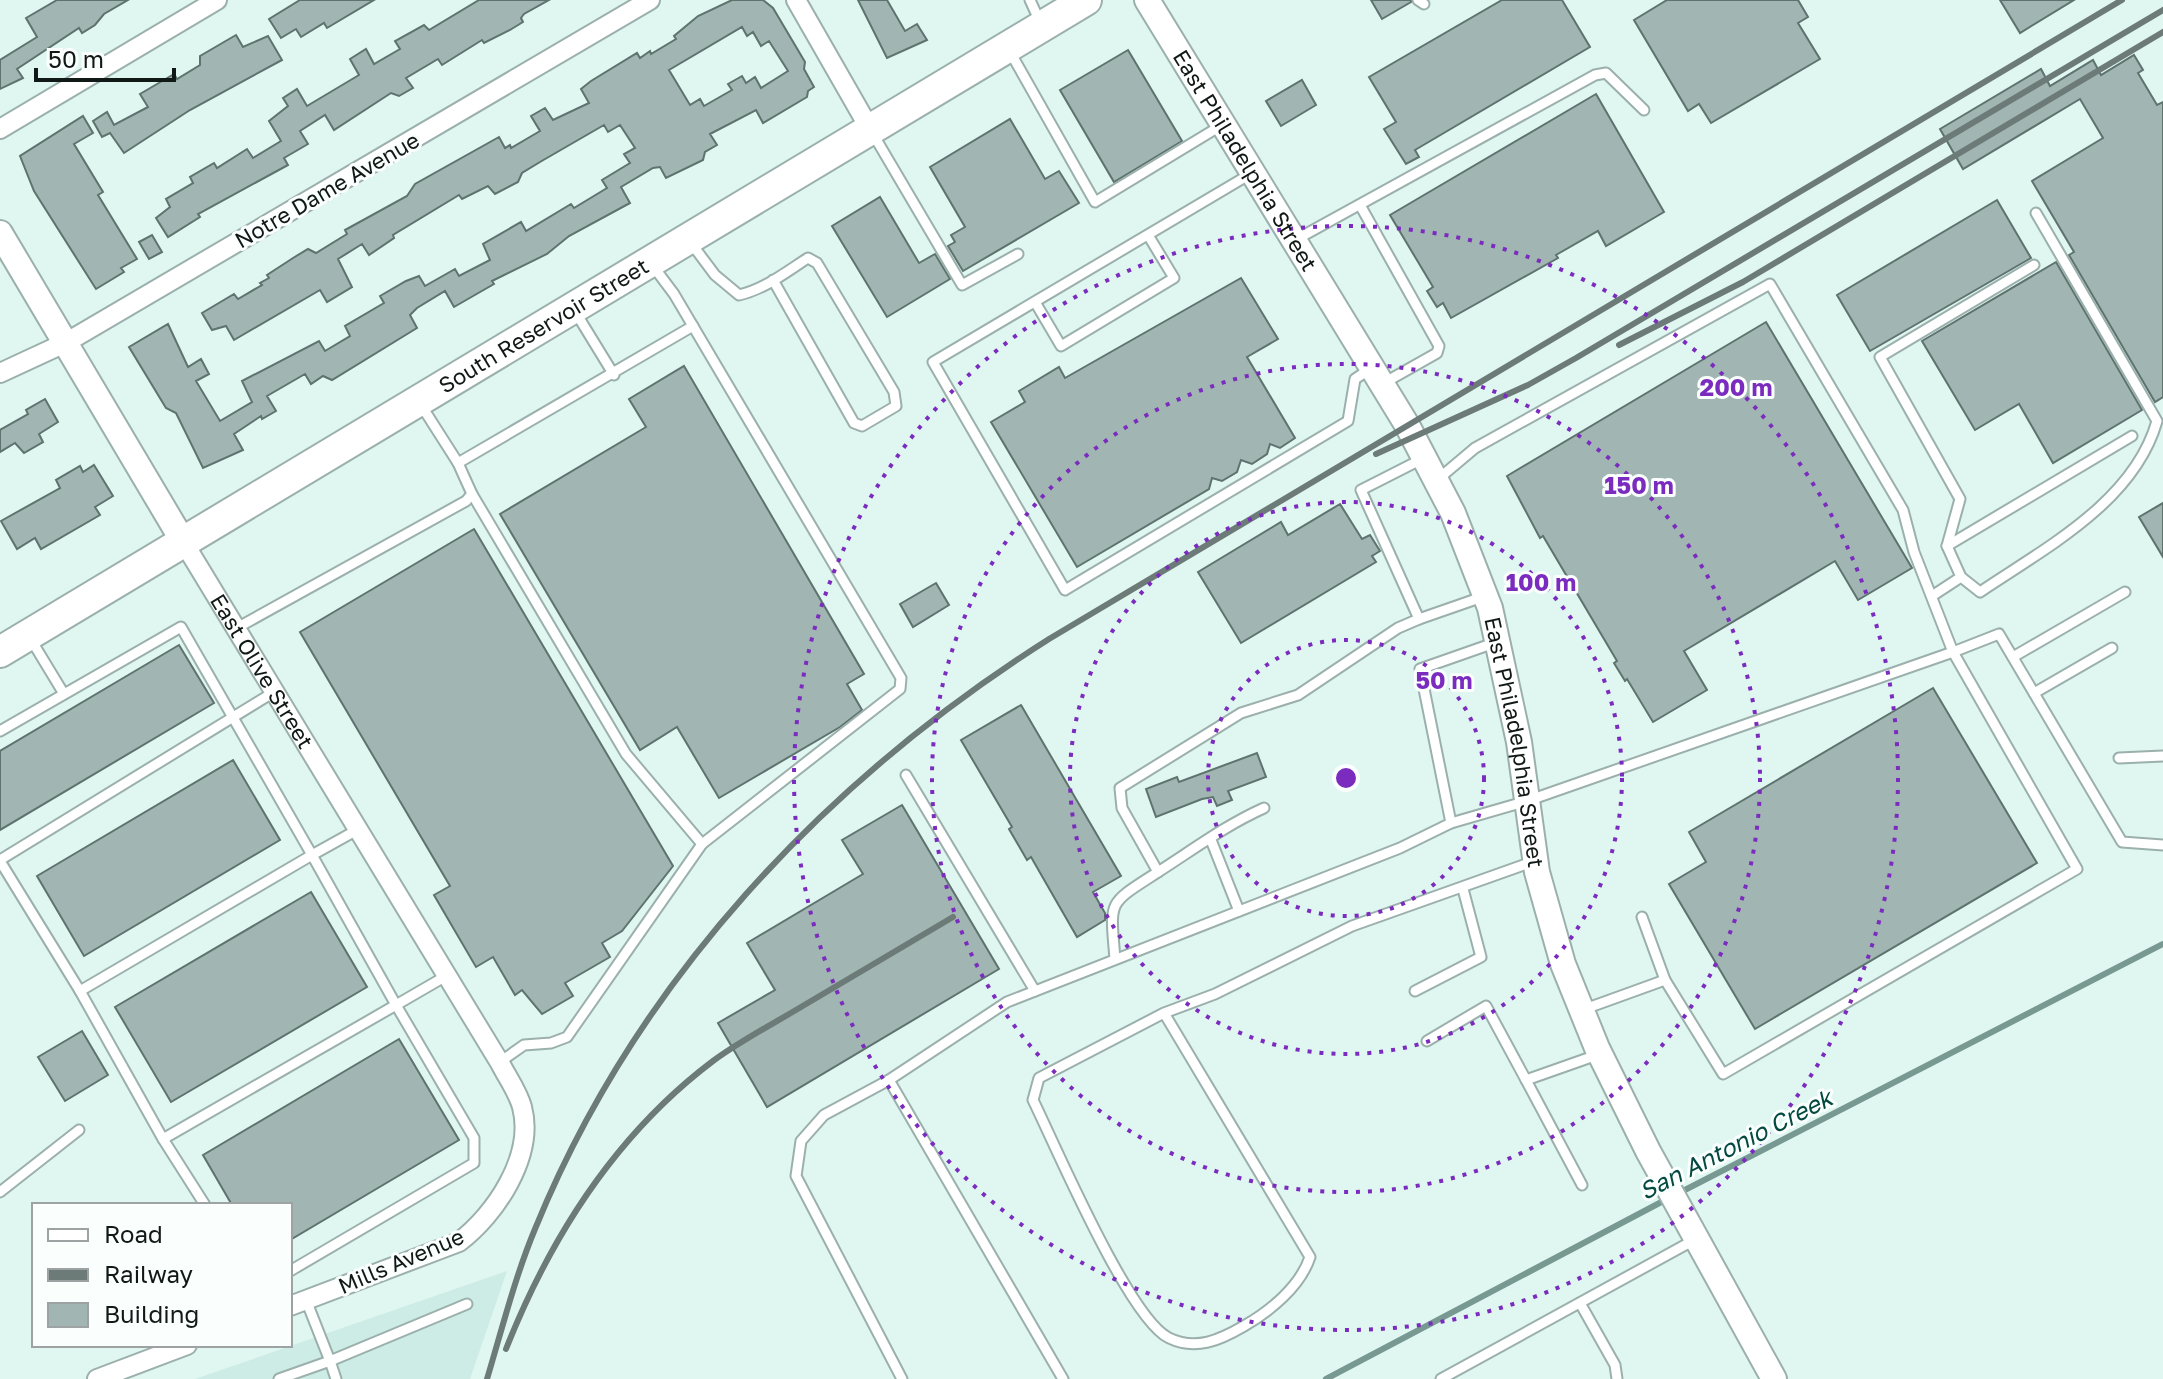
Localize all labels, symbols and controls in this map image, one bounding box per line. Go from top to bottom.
scale bar [36,32,174,82]
text: 50 m [48,44,104,73]
street label: East Philadelphia Street [1168,45,1323,276]
street label: Notre Dame Avenue [230,126,424,253]
street label: South Reservoir Street [433,252,653,399]
text: 200 m [1700,372,1772,401]
text: 150 m [1604,470,1674,499]
text: 100 m [1506,567,1576,596]
street label: East Olive Street [205,589,320,753]
street label: East Philadelphia Street [1479,614,1550,869]
text: 50 m [1415,665,1473,694]
centre of rings [1332,764,1360,792]
water label: San Antonio Creek [1634,1081,1839,1205]
legend [32,1203,292,1347]
text: Road [104,1219,163,1248]
street label: Mills Avenue [334,1222,468,1299]
text: Railway [104,1259,193,1288]
text: Building [104,1299,199,1328]

